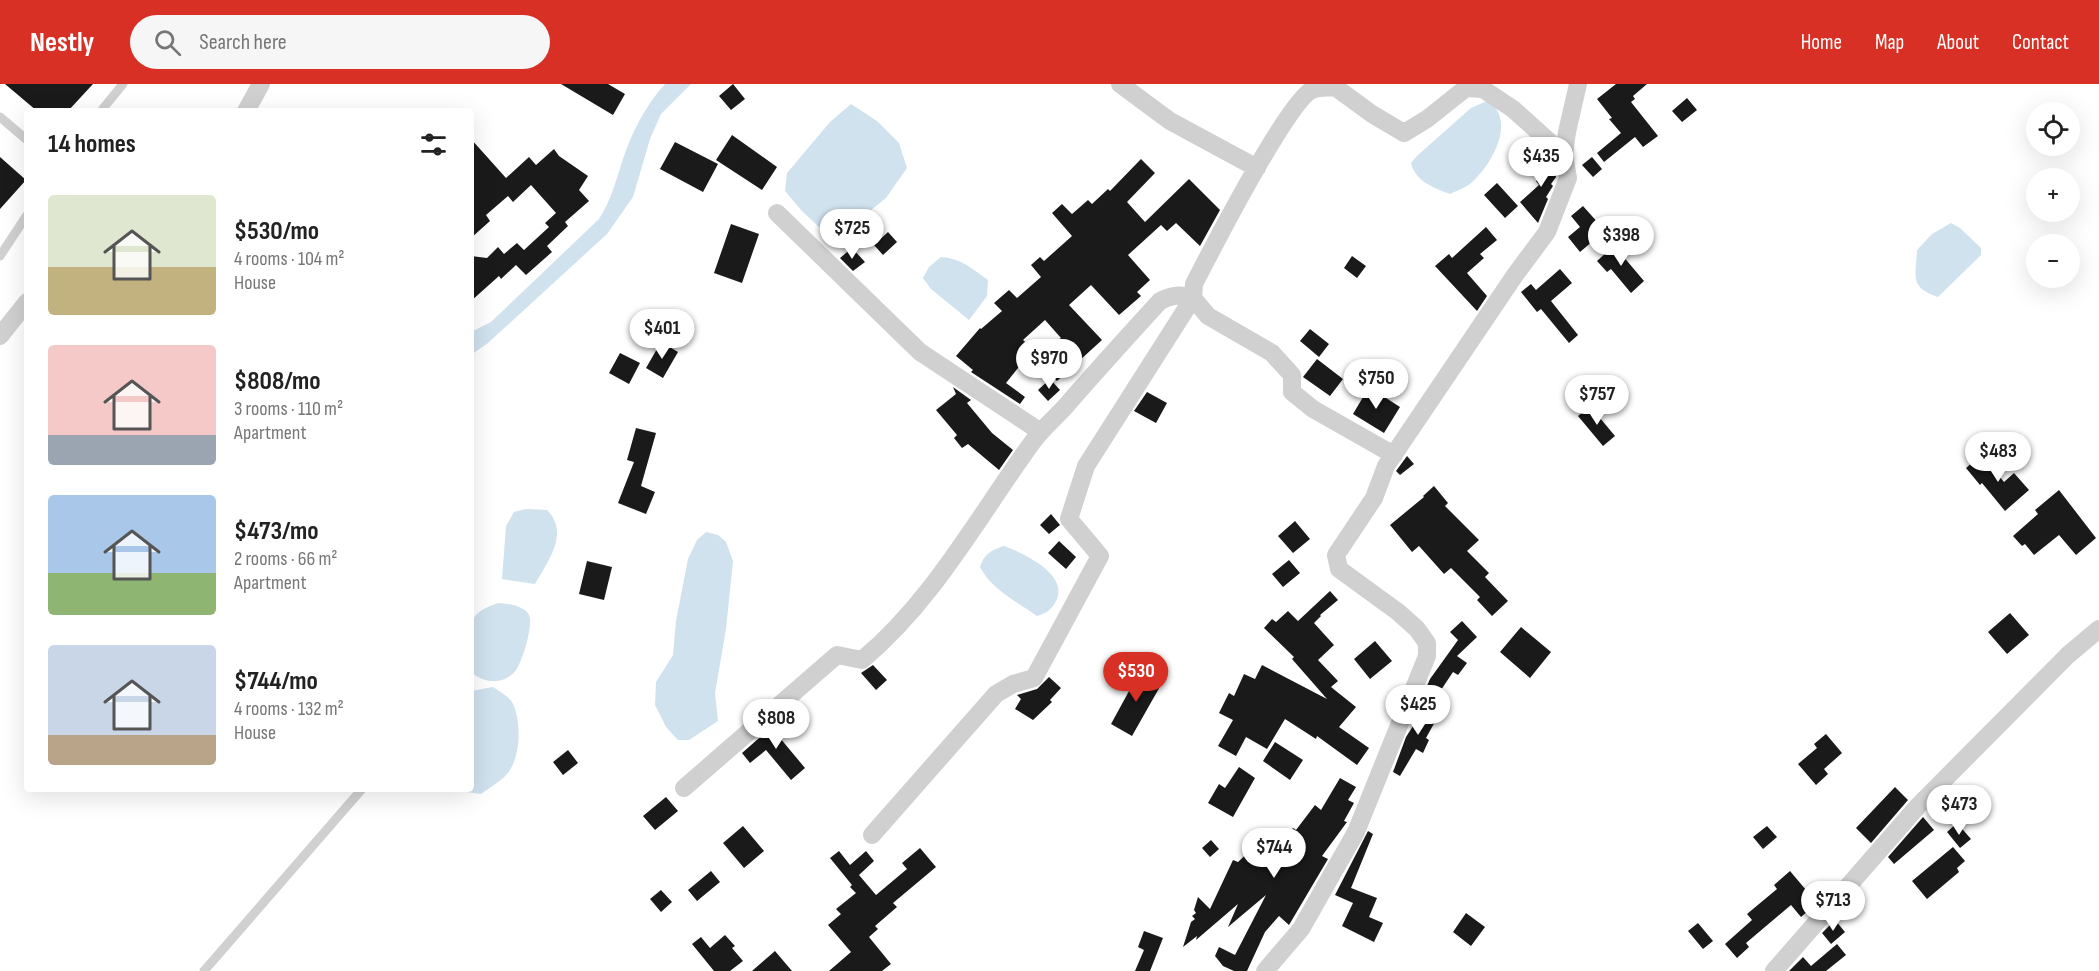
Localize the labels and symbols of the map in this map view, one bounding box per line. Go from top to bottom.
pin: $435 [1505,137,1577,188]
pin: $725 [816,209,888,260]
pin: $398 [1585,216,1657,267]
pin: $401 [626,309,698,360]
pin: $970 [1013,339,1085,390]
pin: $750 [1340,359,1412,410]
pin: $757 [1561,375,1633,426]
pin: $483 [1962,432,2034,483]
pin: $530 [1100,652,1172,703]
pin: $425 [1382,685,1454,736]
pin: $808 [740,699,812,750]
pin: $473 [1923,785,1995,836]
pin: $744 [1238,828,1310,879]
pin: $713 [1797,881,1869,932]

